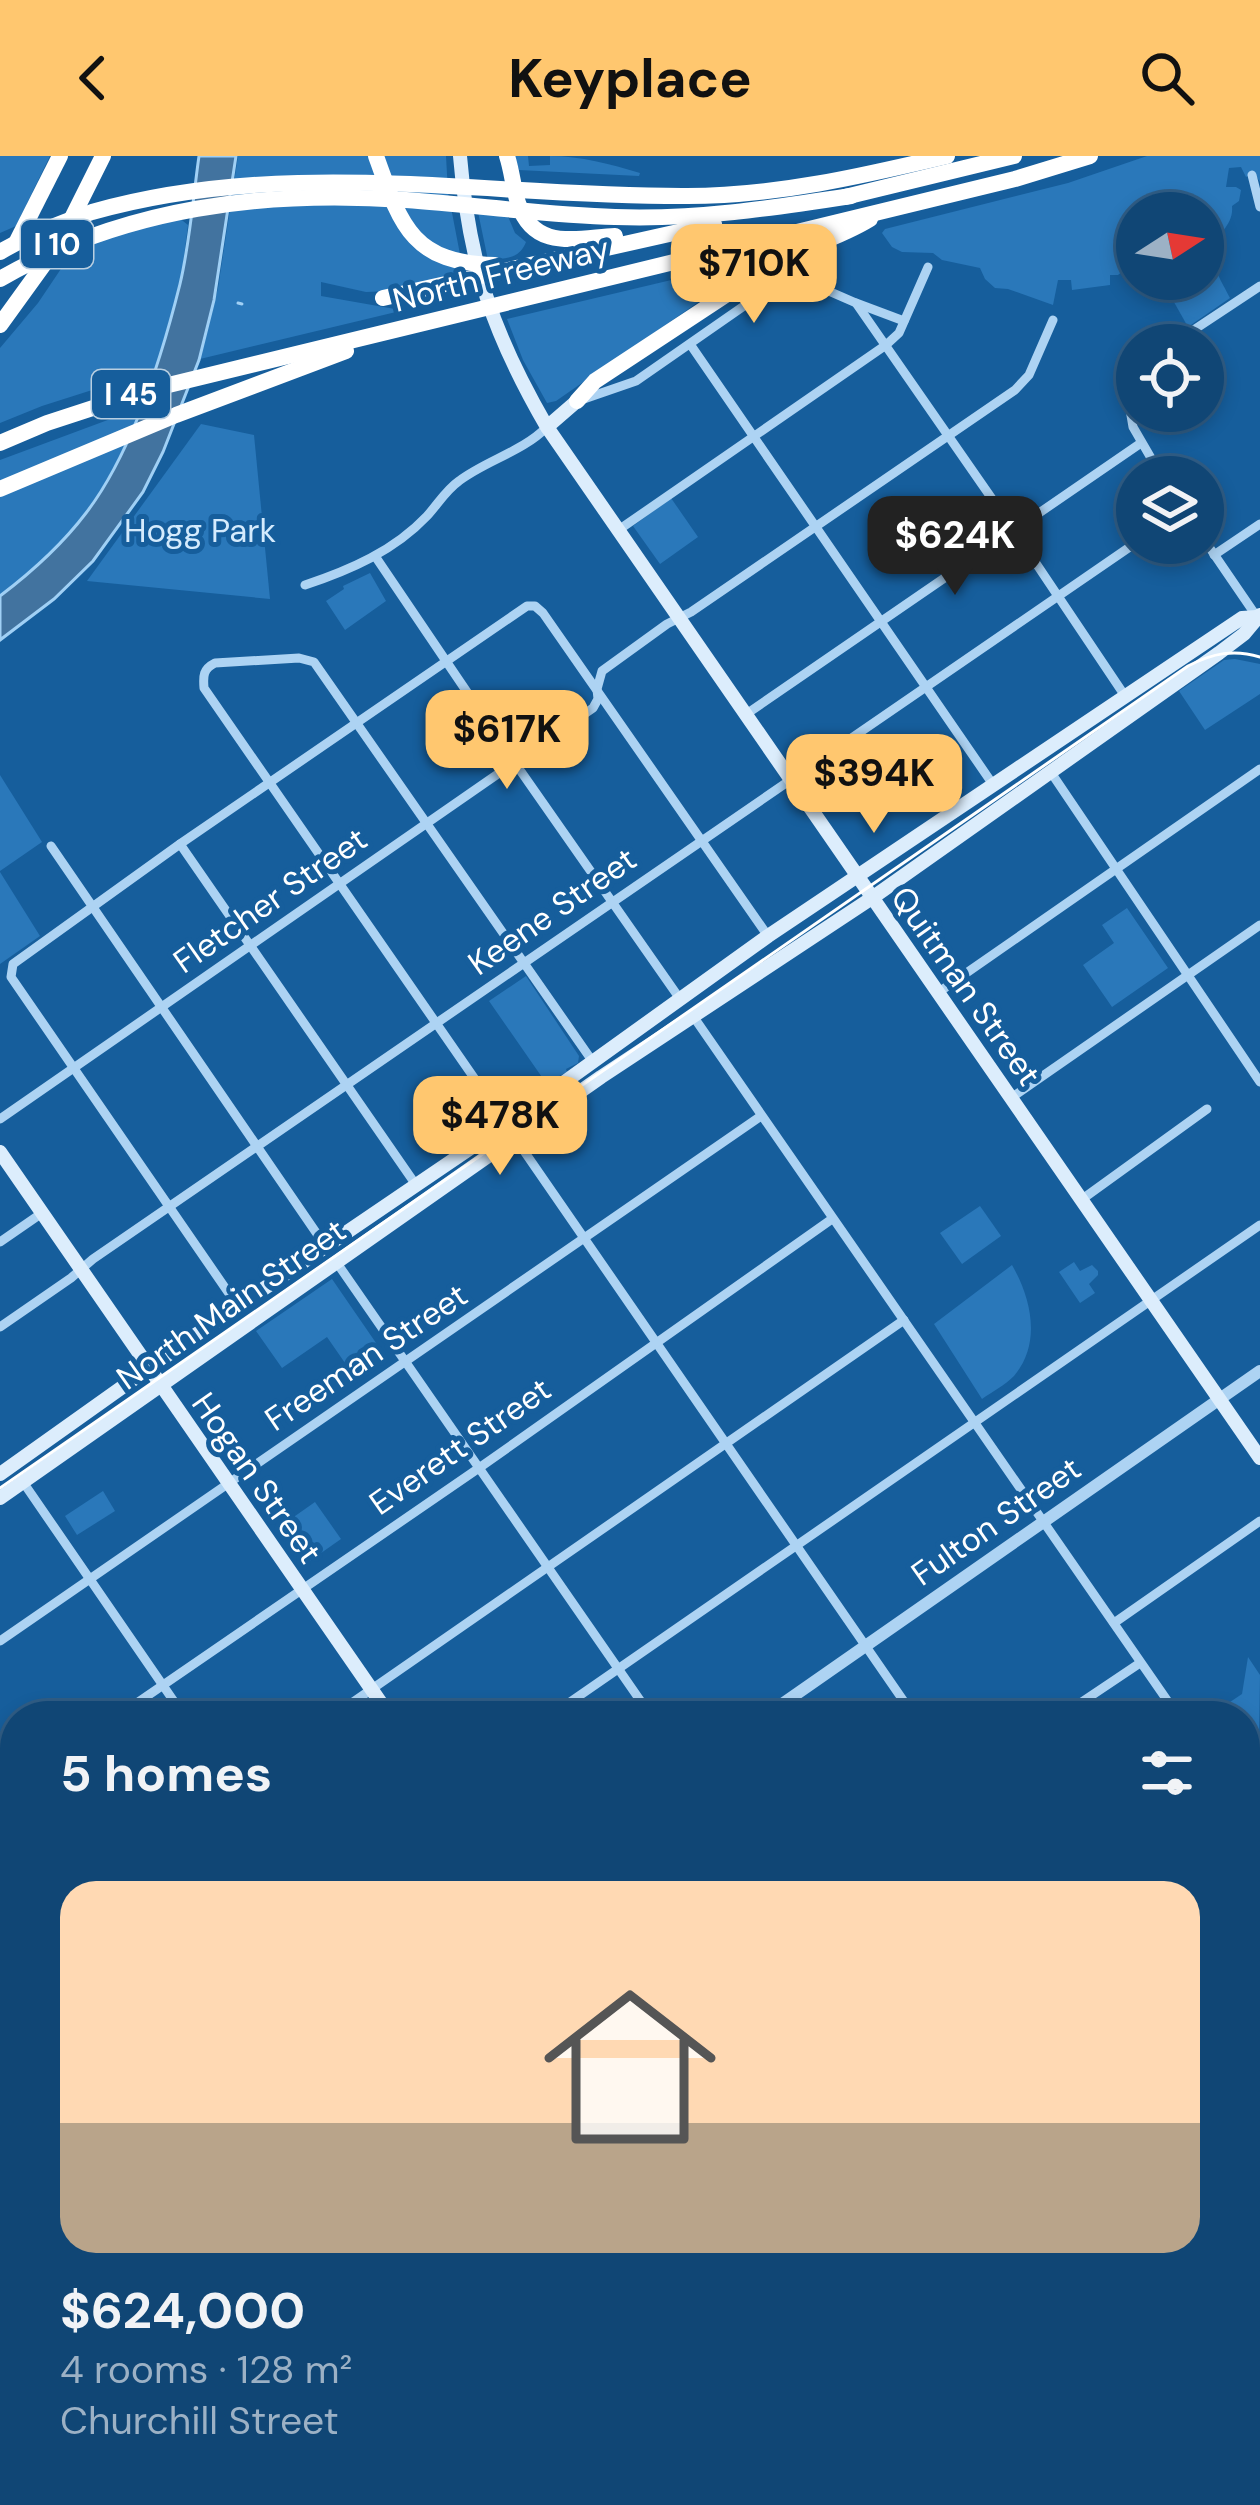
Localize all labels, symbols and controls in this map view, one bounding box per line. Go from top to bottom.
text: Keyplace [508,43,752,114]
icon: back [60,45,126,111]
icon: search [1134,45,1200,111]
north arrow [1116,192,1224,300]
map controls [1116,192,1224,564]
road number: I 10 [21,220,93,268]
pin: $710K [670,224,838,326]
street label: North Freeway [388,226,614,322]
text: $710K [698,237,810,288]
button: locate [1116,324,1224,432]
road number: I 45 [92,370,170,418]
button: layers [1116,456,1224,564]
pin: $624K [871,496,1039,598]
park label: Hogg Park [124,509,276,552]
text: $624K [895,509,1015,560]
pin: $617K [423,690,591,792]
text: $617K [453,703,561,754]
pin: $394K [790,734,958,836]
text: $394K [813,747,935,798]
street label: Fletcher Street [165,817,375,983]
street label: Keene Street [460,837,644,985]
street label: Quitman Street [881,878,1051,1094]
pin: $478K [416,1076,584,1178]
text: $478K [440,1089,560,1140]
street label: North Main Street [108,1209,354,1399]
street label: Freeman Street [256,1273,476,1441]
street label: Everett Street [361,1368,559,1524]
street label: Hogan Street [182,1384,332,1572]
street label: Fulton Street [903,1447,1089,1595]
text: 5 homes [60,1740,272,1807]
icon: filters [1134,1740,1200,1806]
icon: home [522,1959,738,2175]
text: $624,000 [60,2277,305,2344]
text: 4 rooms · 128 m² [60,2344,352,2395]
text: Churchill Street [60,2395,339,2446]

